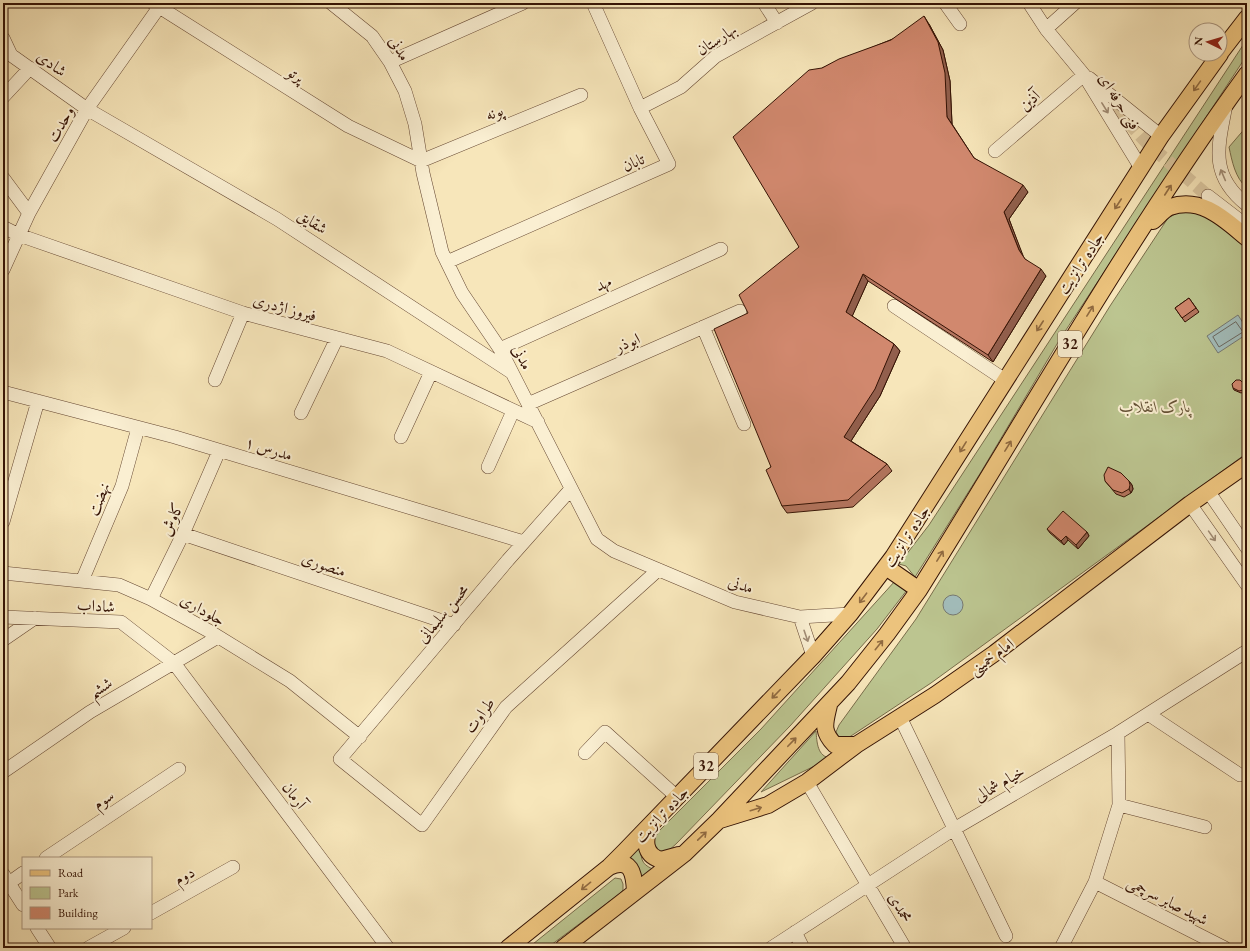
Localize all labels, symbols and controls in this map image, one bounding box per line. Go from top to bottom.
street label: بهارستان [692,19,741,60]
north arrow [1188,22,1228,62]
street label: مدنی [384,32,415,65]
text: N [1191,36,1205,46]
street label: شادی [33,45,71,81]
street label: پرتو [282,60,310,89]
street label: فنی حرفه ای [1093,69,1145,134]
one-way arrow [1193,80,1201,91]
street label: آذین [1014,84,1046,116]
street label: پونه [482,99,508,126]
street label: وحدت [42,102,79,146]
one-way arrow [1101,102,1109,114]
street label: تابان [619,148,649,177]
one-way arrow [1219,169,1227,181]
one-way arrow [1164,185,1172,196]
one-way arrow [1114,198,1122,209]
street label: شقایق [294,204,332,239]
street label: جاده ترانزیت [1053,228,1108,298]
street label: مهد [592,271,615,296]
street label: فیروز اژدری [251,289,319,326]
one-way arrow [1087,305,1095,317]
one-way arrow [1036,320,1044,331]
street label: ابوذر [609,328,643,358]
road number: 32 [1058,331,1082,357]
street label: مدنی [507,341,538,373]
park label: پارک انقلاب [1119,396,1193,418]
street label: مدرس ۱ [243,431,295,466]
one-way arrow [1004,440,1012,452]
one-way arrow [958,441,966,453]
street label: نهضت [82,479,115,519]
street label: کاوش [155,499,188,539]
street label: جاده ترانزیت [879,501,934,571]
one-way arrow [1208,530,1216,541]
street label: منصوری [299,547,349,582]
one-way arrow [935,551,944,562]
street label: مدنی [725,571,756,598]
street label: محسن سلیمانی [412,579,474,648]
street label: جلوداری [177,589,229,630]
one-way arrow [858,592,867,603]
street label: شاداب [76,594,116,617]
one-way arrow [803,630,810,643]
street label: امام خمینی [964,633,1020,683]
one-way arrow [874,640,883,651]
street label: ششم [84,672,119,708]
one-way arrow [771,689,781,699]
street label: طراوت [459,693,499,737]
one-way arrow [787,737,797,747]
road number: 32 [694,753,718,779]
street label: خیام شمالی [970,761,1030,810]
street label: آرمان [278,777,313,814]
street label: جاده ترانزیت [630,782,693,847]
street label: سوم [88,785,120,818]
one-way arrow [750,805,763,812]
one-way arrow [697,832,708,841]
legend [22,857,152,929]
street label: دوم [170,861,200,893]
text: Road [58,865,84,881]
street label: شهید صابر سرچمی [1123,871,1212,931]
one-way arrow [580,881,591,890]
text: Park [58,885,79,901]
street label: محمدی [884,888,918,926]
text: Building [58,905,99,921]

